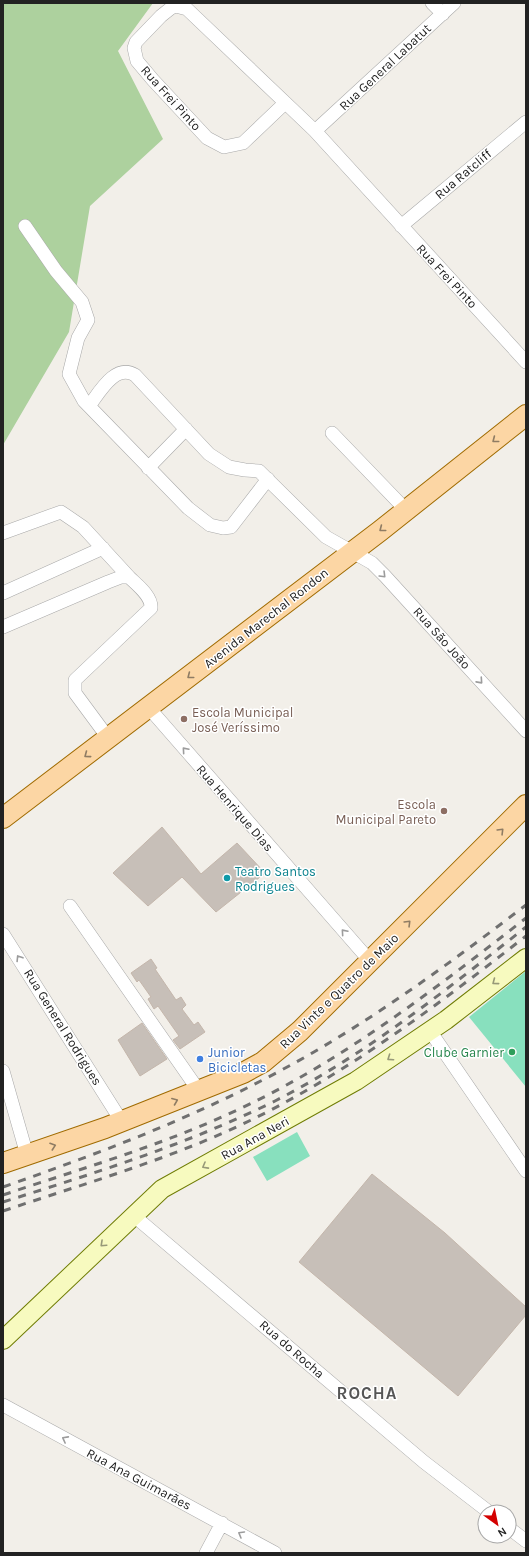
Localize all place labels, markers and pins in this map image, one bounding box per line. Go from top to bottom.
place label: Escola Municipal José Veríssimo [192,705,293,735]
marker: Escola Municipal José Veríssimo [179,714,189,724]
place label: Escola Municipal Pareto [336,797,436,827]
marker: Escola Municipal Pareto [439,806,449,816]
place label: Teatro Santos Rodrigues [235,864,316,894]
marker: Teatro Santos Rodrigues [222,873,232,883]
place label: Junior Bicicletas [208,1045,267,1075]
place label: Clube Garnier [424,1045,504,1060]
marker: Clube Garnier [507,1047,517,1057]
marker: Junior Bicicletas [195,1054,205,1064]

